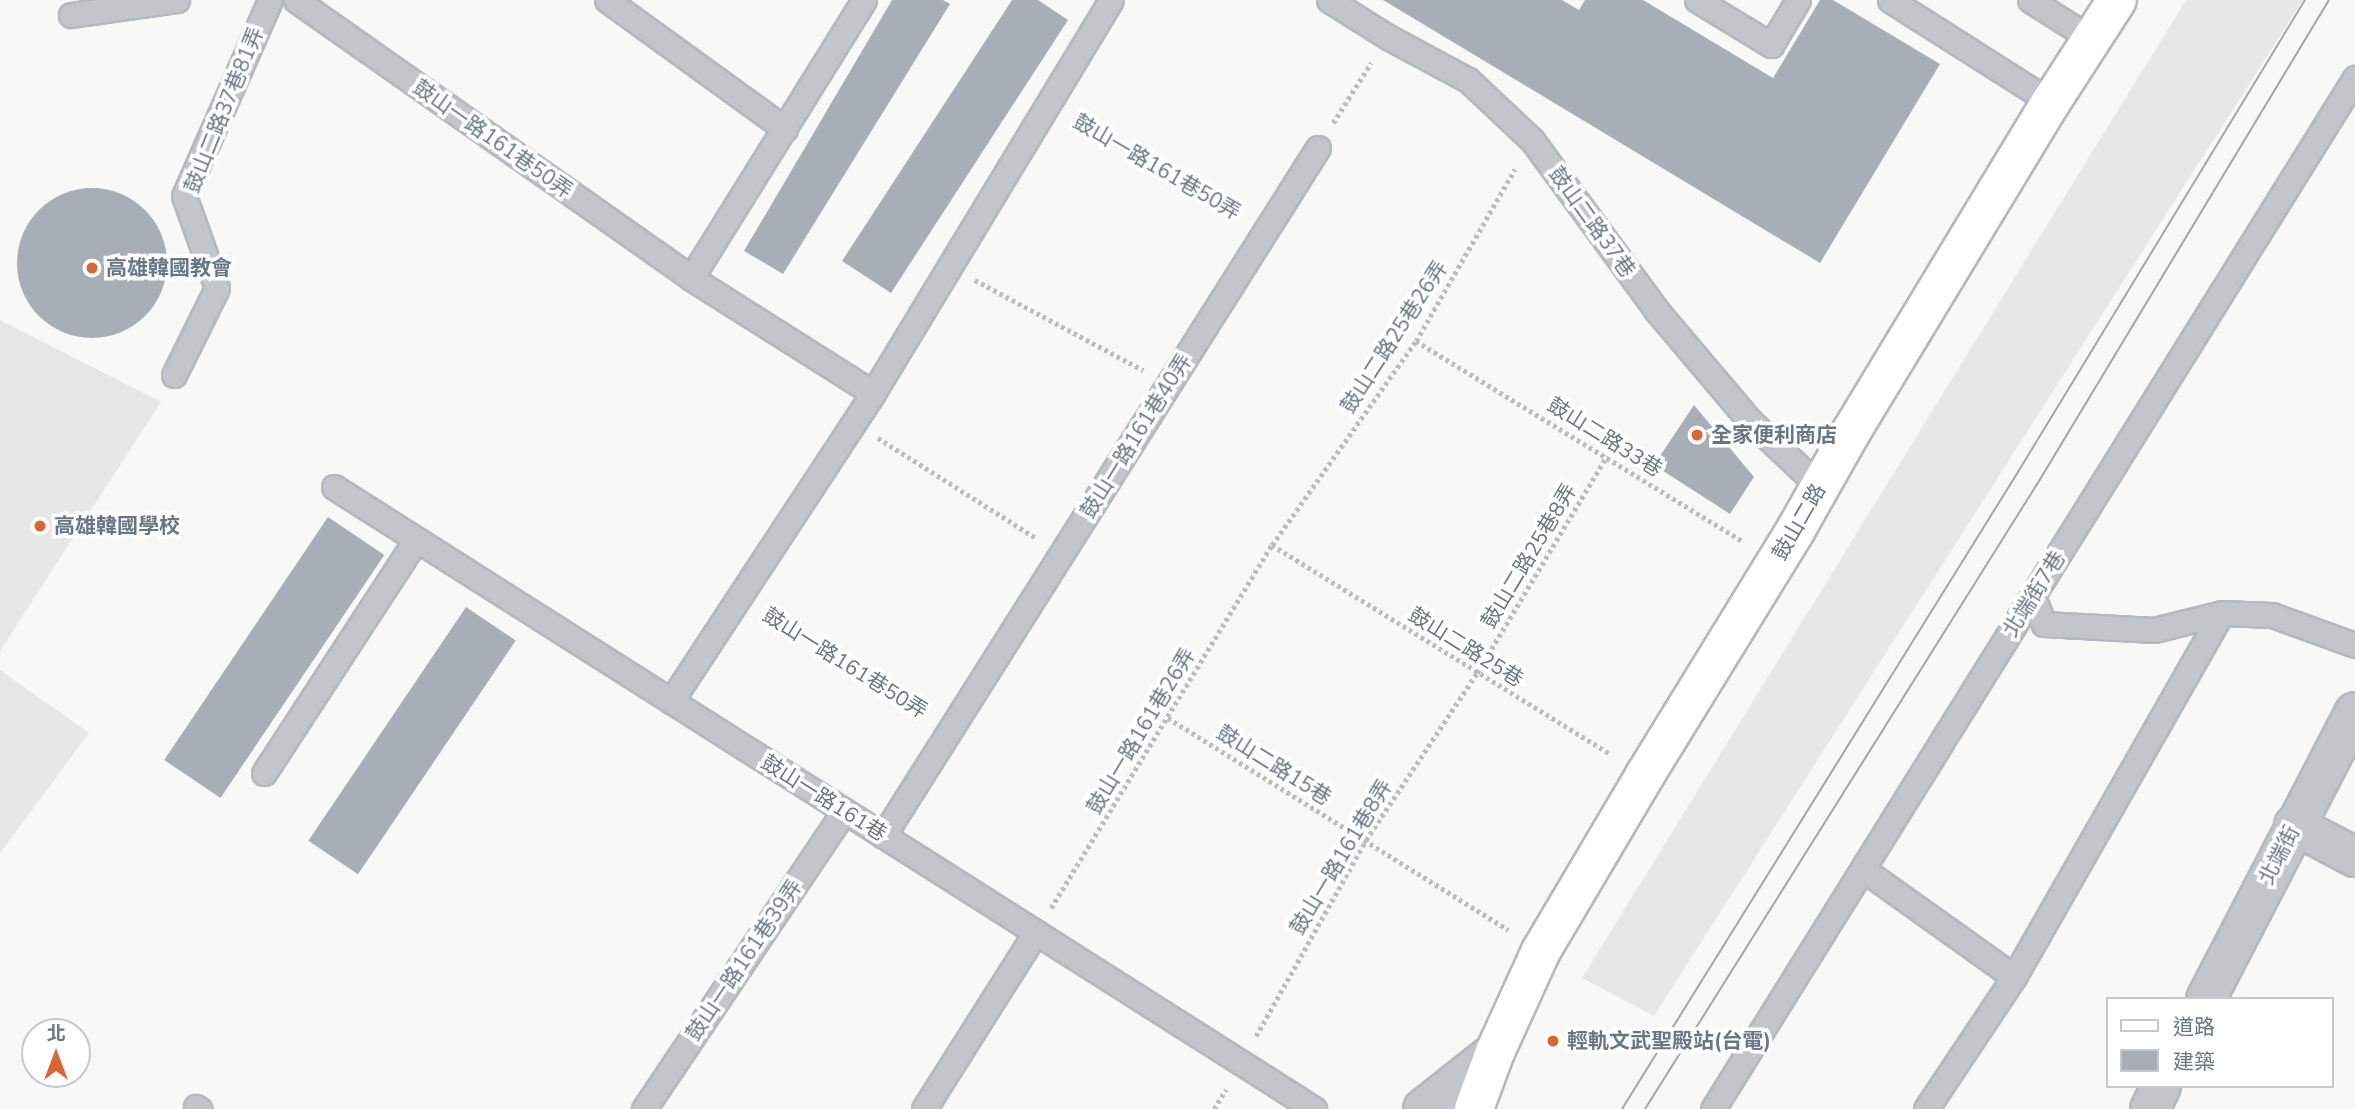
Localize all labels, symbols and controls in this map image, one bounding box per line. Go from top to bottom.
street label: 鼓山二路37巷81弄 [179,24,269,196]
street label: 鼓山一路161巷50弄 [408,74,578,204]
street label: 鼓山一路161巷50弄 [1069,109,1245,225]
street label: 鼓山二路37巷 [1544,162,1640,282]
place label: 高雄韓國教會 [106,255,232,281]
street label: 鼓山二路25巷26弄 [1335,256,1453,418]
marker: 高雄韓國教會 [84,260,100,276]
street label: 鼓山一路161巷40弄 [1075,349,1197,523]
street label: 鼓山二路33巷 [1543,392,1667,482]
place label: 全家便利商店 [1711,422,1837,448]
marker: 全家便利商店 [1689,427,1705,443]
street label: 鼓山二路25巷8弄 [1476,479,1582,633]
street label: 鼓山二路 [1767,479,1831,565]
place label: 高雄韓國學校 [54,513,180,539]
marker: 高雄韓國學校 [32,518,48,534]
street label: 北端街7巷 [1998,546,2070,642]
street label: 鼓山一路161巷50弄 [758,602,932,724]
street label: 鼓山二路25巷 [1404,602,1528,692]
street label: 鼓山一路161巷26弄 [1082,644,1200,818]
street label: 鼓山二路15巷 [1212,720,1336,810]
street label: 鼓山一路161巷 [757,749,891,847]
street label: 鼓山一路161巷8弄 [1285,775,1397,939]
street label: 北端街 [2253,821,2305,889]
street label: 鼓山一路161巷39弄 [681,875,807,1045]
legend [2106,997,2334,1088]
text: 道路 [2173,1013,2215,1041]
north arrow [21,1018,91,1088]
text: 北 [46,1021,66,1047]
place label: 輕軌文武聖殿站(台電) [1567,1028,1771,1054]
marker: 輕軌文武聖殿站(台電) [1545,1033,1561,1049]
text: 建築 [2173,1048,2215,1076]

